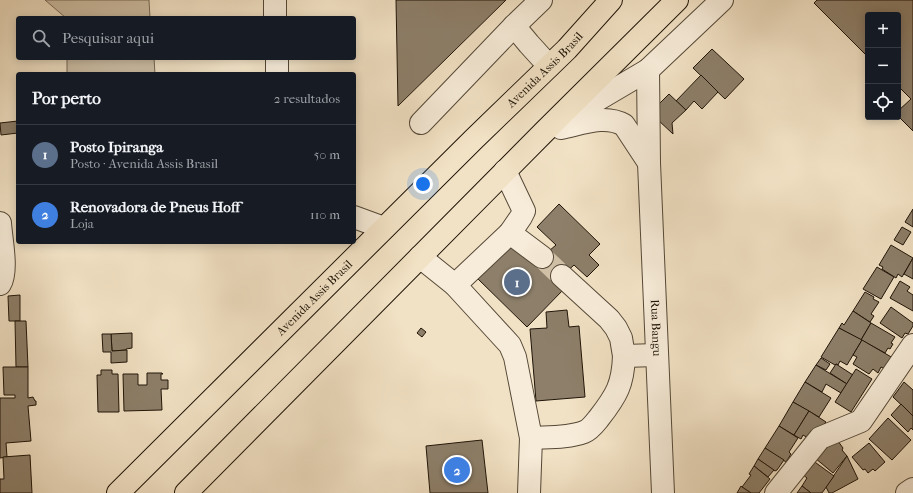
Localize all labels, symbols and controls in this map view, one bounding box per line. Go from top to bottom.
map controls [865,12,901,120]
button: + [865,12,901,48]
search box [16,16,356,60]
icon: search [30,27,52,49]
text: Pesquisar aqui [62,29,154,47]
street label: Avenida Assis Brasil [503,29,586,111]
button: − [865,48,901,84]
button: locate [865,84,901,120]
text: Por perto [32,88,101,108]
text: 2 resultados [274,91,340,106]
text: Posto Ipiranga [70,138,163,156]
text: 1 [43,147,47,162]
text: 50 m [314,147,340,162]
text: Posto · Avenida Assis Brasil [70,156,218,171]
your location [413,174,433,194]
text: Renovadora de Pneus Hoff [70,198,240,216]
text: 2 [42,207,48,222]
text: 110 m [310,207,340,222]
text: Loja [70,216,94,231]
street label: Avenida Assis Brasil [273,257,356,339]
pin: 1 [504,267,530,297]
street label: Rua Bangu [648,299,664,357]
pin: 2 [444,455,470,485]

